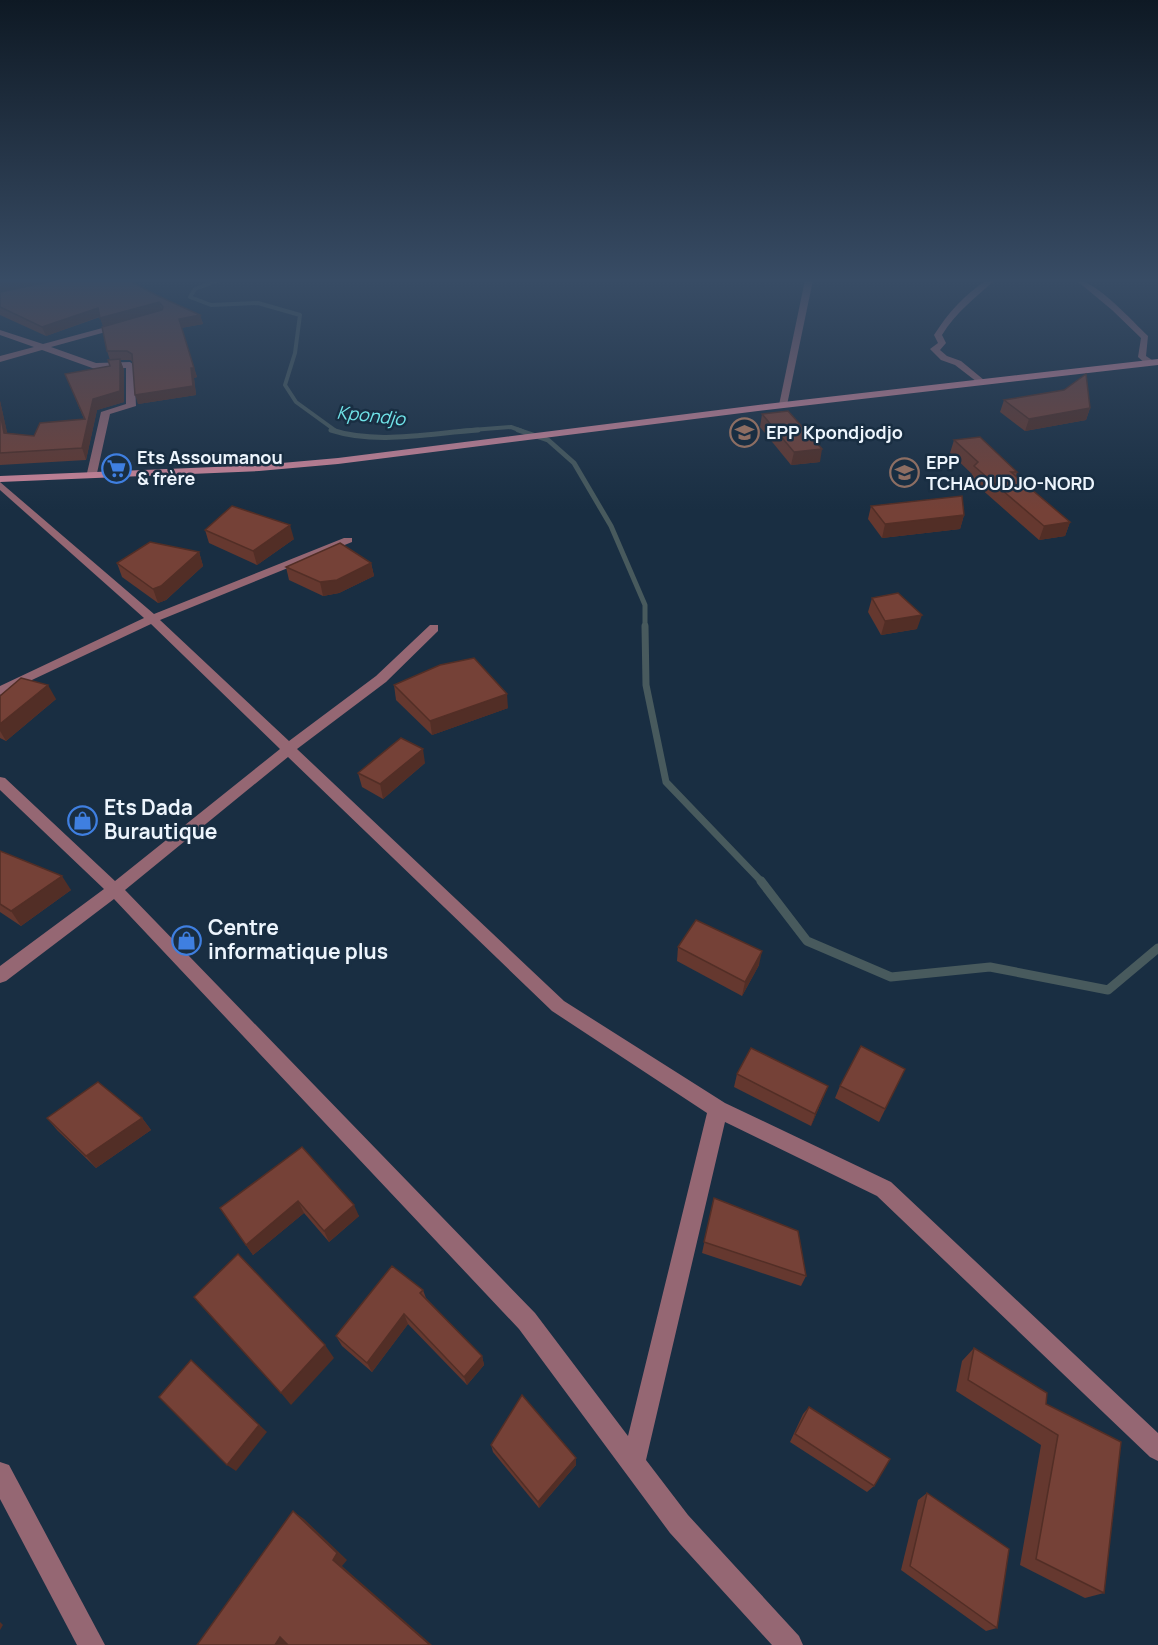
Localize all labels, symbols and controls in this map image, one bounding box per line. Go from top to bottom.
water label: Kpondjo [336,399,408,431]
school or university icon: EPP Kpondjodjo [729,417,761,449]
place label: EPP Kpondjodjo [766,420,903,444]
place label: Ets Assoumanou & frère [137,445,283,490]
place label: EPP TCHAOUDJO-NORD [926,450,1095,495]
supermarket icon: Ets Assoumanou & frère [100,452,132,484]
school or university icon: EPP TCHAOUDJO-NORD [889,457,921,489]
place label: Ets Dada Burautique [104,793,217,845]
shop icon: Ets Dada Burautique [67,804,99,836]
place label: Centre informatique plus [208,913,388,965]
shop icon: Centre informatique plus [171,924,203,956]

